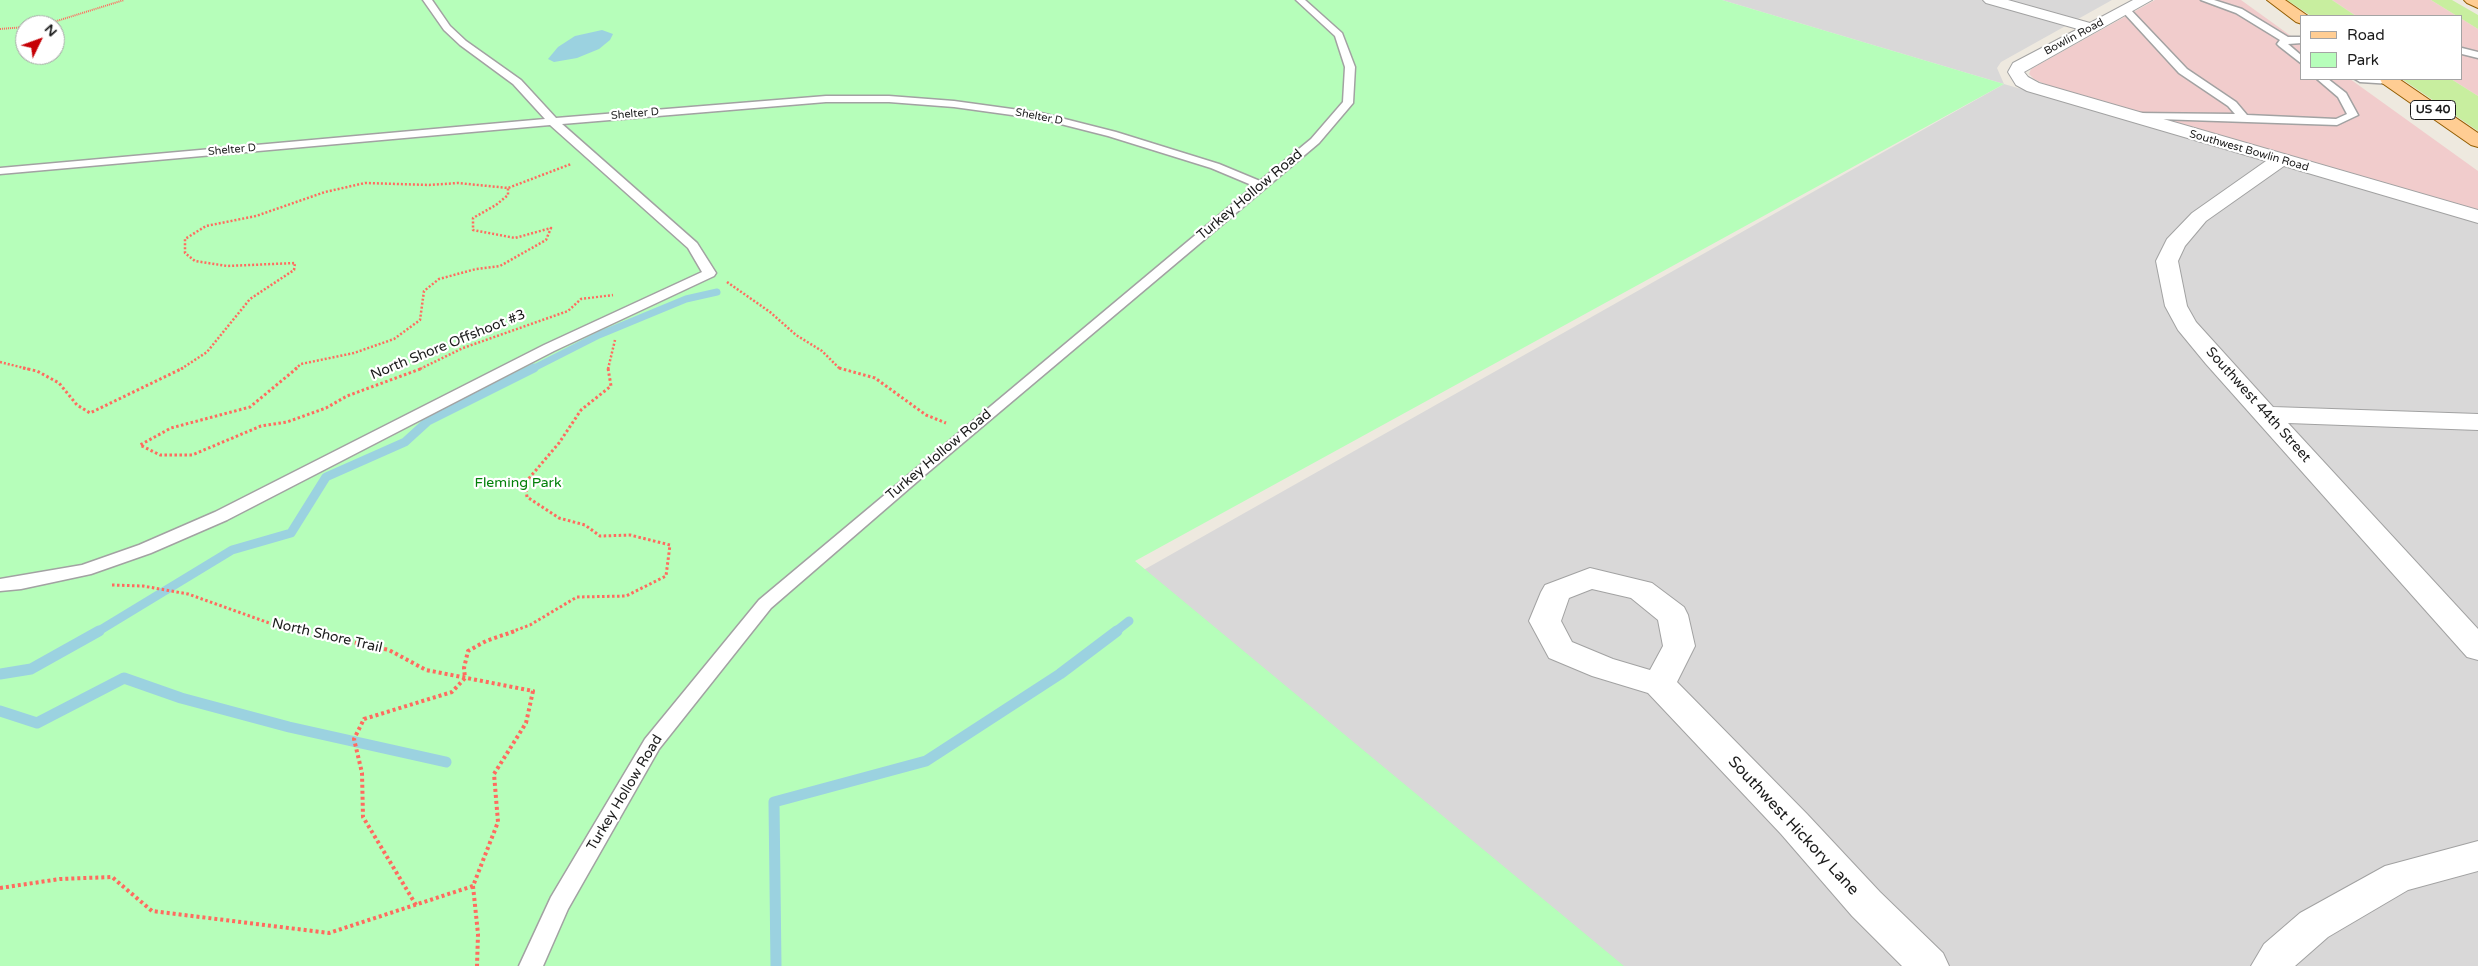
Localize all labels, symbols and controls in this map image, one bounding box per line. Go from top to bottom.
north arrow [15,15,65,65]
legend [2300,15,2463,80]
street label: Bowlin Road [2042,16,2106,58]
text: N [41,20,61,40]
text: Road [2347,26,2385,44]
text: Park [2347,51,2379,69]
road number: US 40 [2410,100,2456,120]
street label: Shelter D [610,105,660,123]
street label: Shelter D [1014,106,1064,128]
street label: Southwest Bowlin Road [2188,128,2310,174]
street label: Shelter D [207,141,257,159]
street label: Turkey Hollow Road [1194,146,1306,244]
street label: North Shore Offshoot #3 [368,306,528,384]
street label: Southwest 44th Street [2202,344,2314,466]
street label: Turkey Hollow Road [883,406,995,504]
park label: Fleming Park [474,475,562,491]
street label: North Shore Trail [270,615,384,657]
street label: Turkey Hollow Road [584,732,666,854]
street label: Southwest Hickory Lane [1724,752,1862,900]

